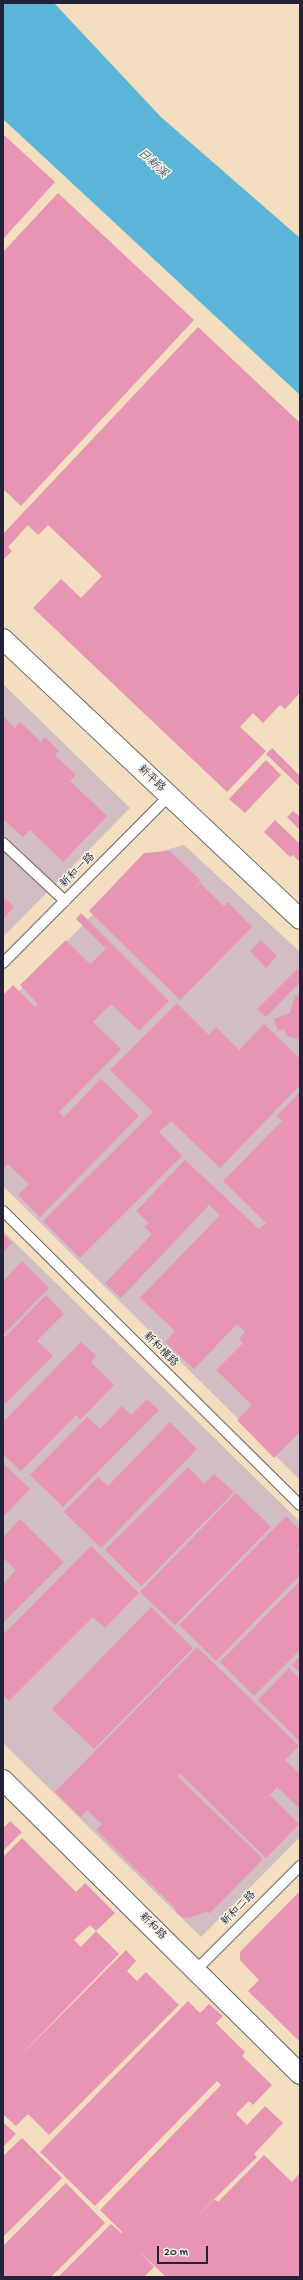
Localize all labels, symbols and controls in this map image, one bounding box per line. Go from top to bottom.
water label: 日新溪 [134,146,170,182]
street label: 新平路 [134,763,168,795]
street label: 新和一路 [58,851,98,891]
street label: 新和橫路 [140,1330,180,1370]
street label: 新和二路 [219,1889,259,1929]
street label: 新和路 [136,1911,168,1943]
scale bar [159,2238,210,2264]
text: 20 m [164,2246,188,2260]

